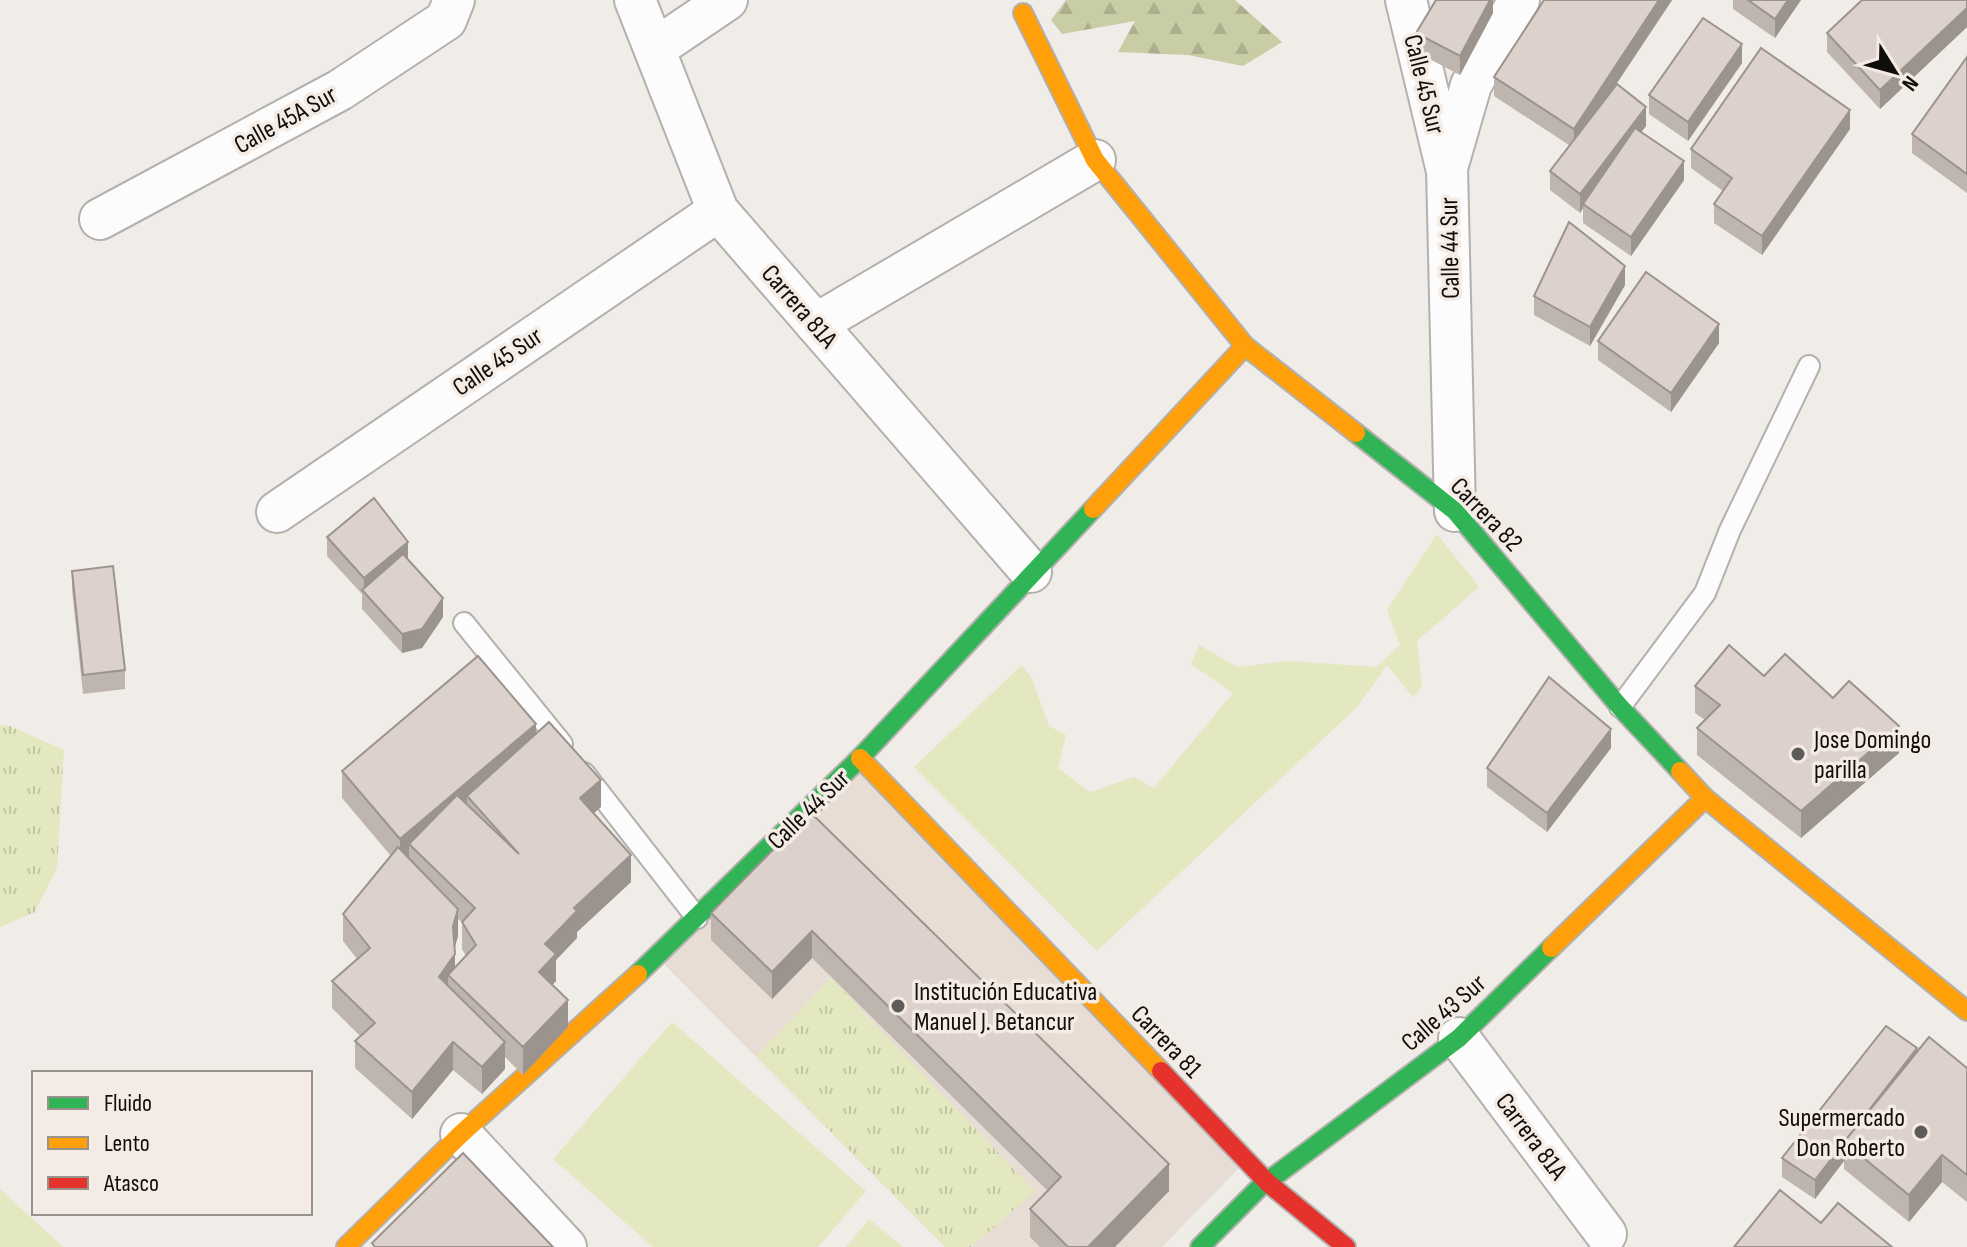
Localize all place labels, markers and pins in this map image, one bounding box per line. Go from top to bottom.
place label: Jose Domingo parilla [1813,725,1931,786]
marker: Jose Domingo parilla [1789,745,1807,763]
place label: Institución Educativa Manuel J. Betancur [914,977,1097,1038]
marker: Institución Educativa Manuel J. Betancur [889,997,907,1015]
place label: Supermercado Don Roberto [1778,1103,1905,1164]
marker: Supermercado Don Roberto [1912,1123,1930,1141]

